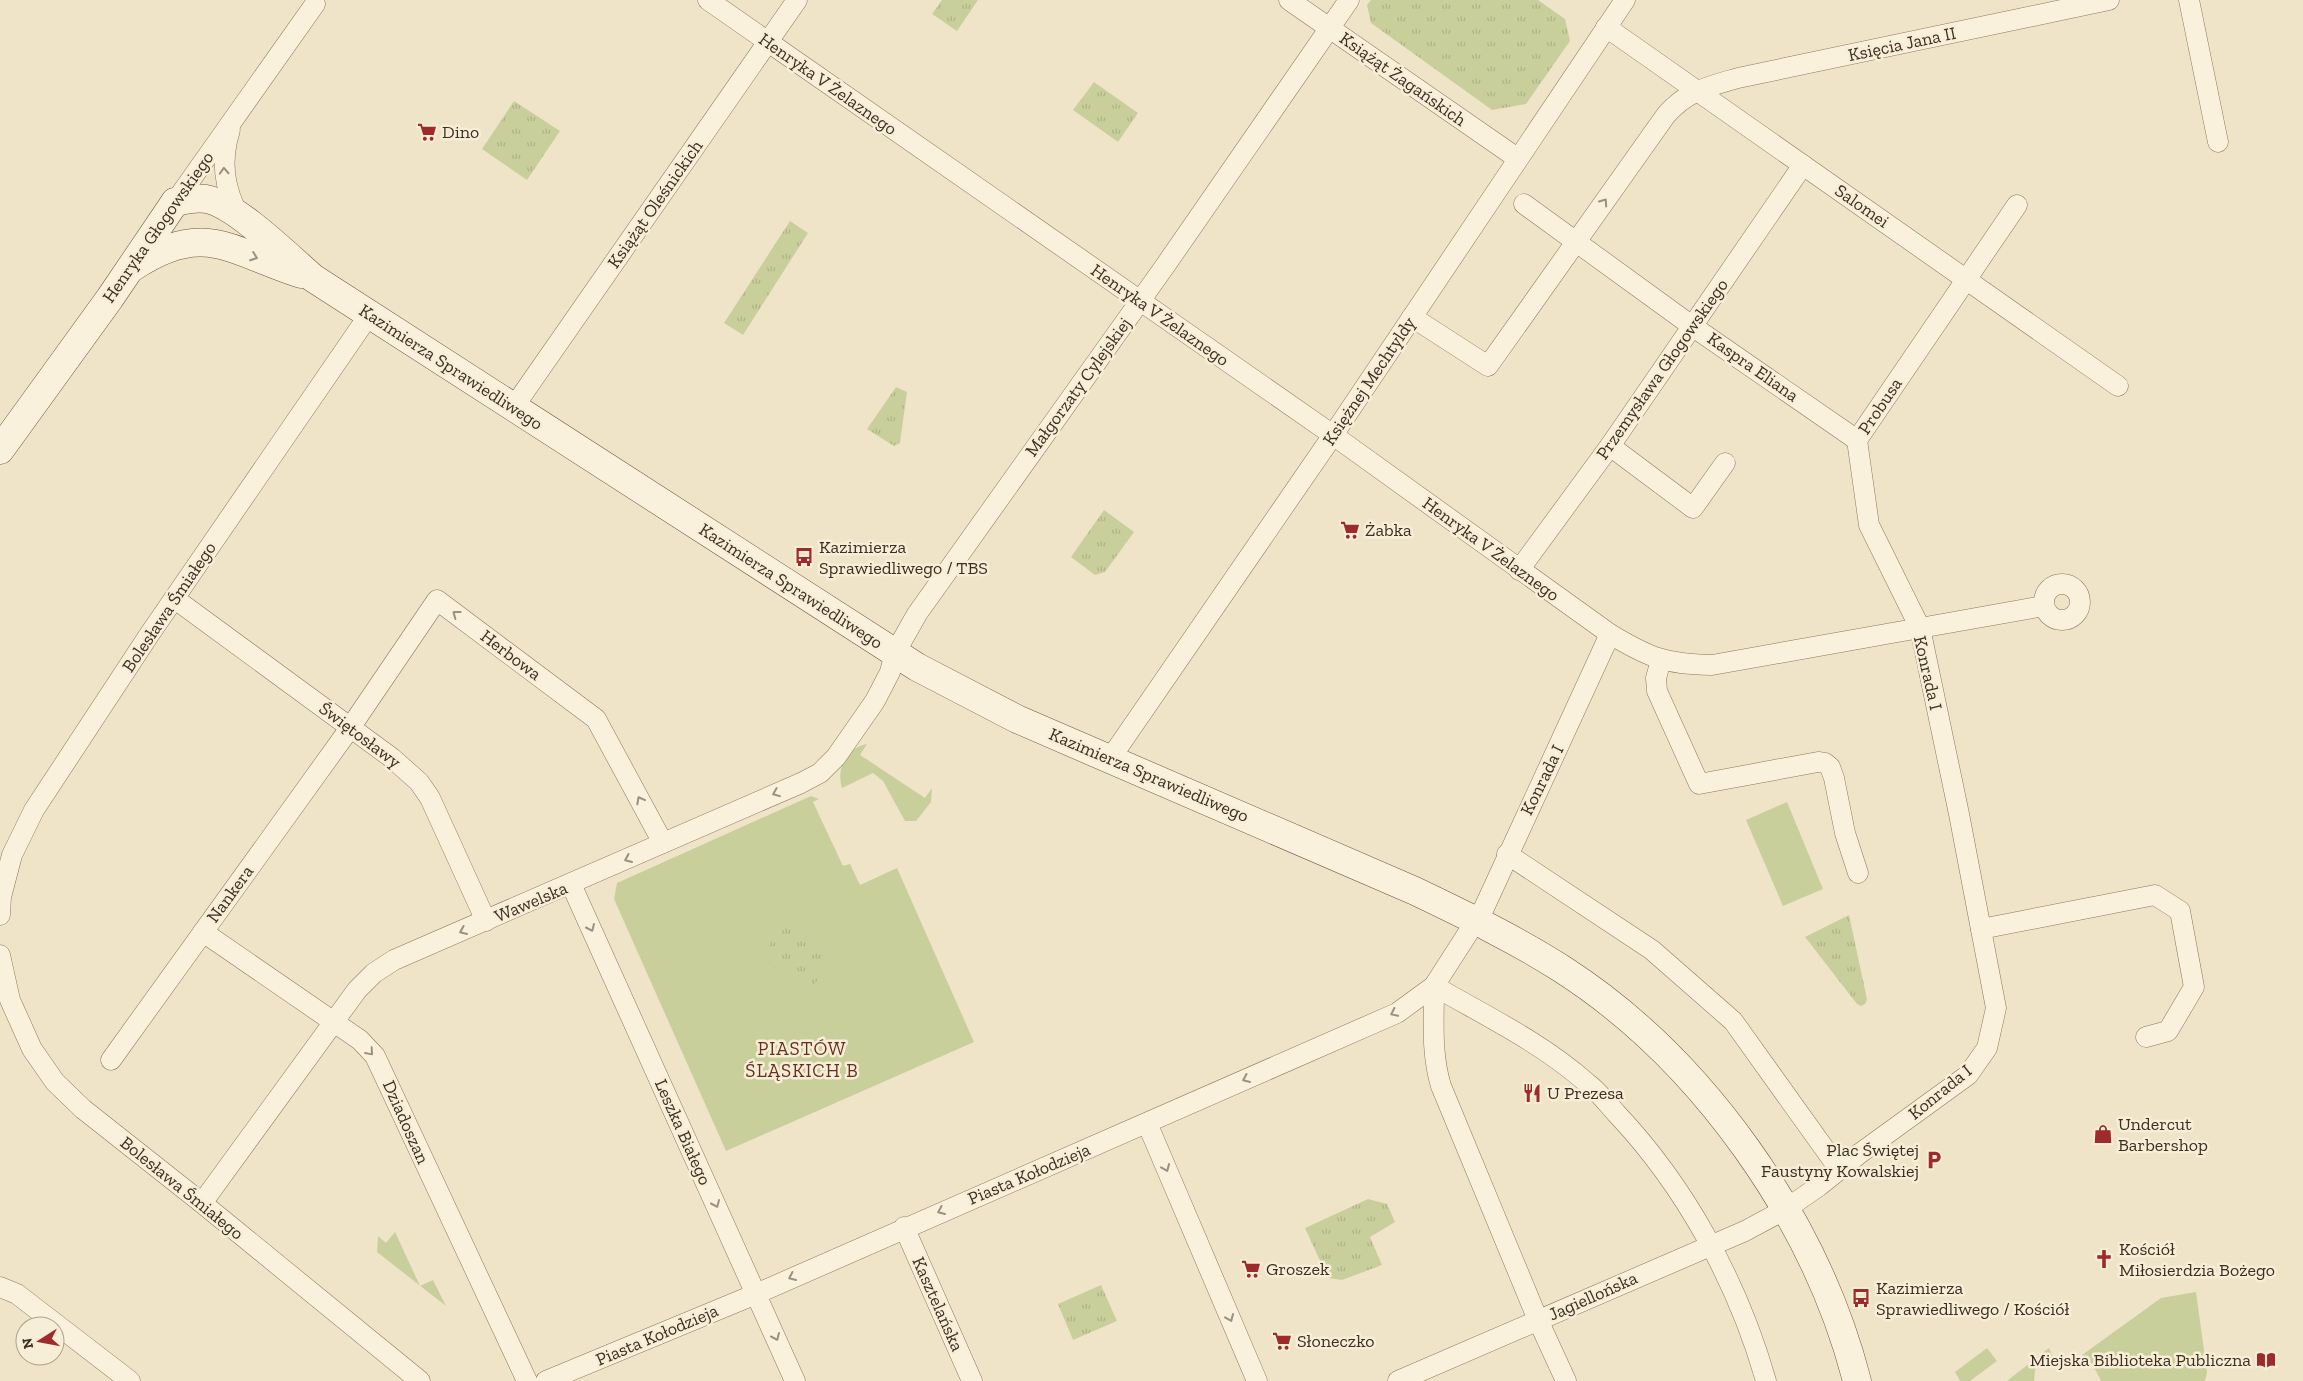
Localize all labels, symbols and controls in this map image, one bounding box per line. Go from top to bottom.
street label: Księcia Jana II [1846,22,1958,66]
street label: Książąt Żagańskich [1335,27,1471,131]
street label: Henryka V Żelaznego [755,28,901,140]
supermarket icon: Dino [416,121,438,143]
place label: Dino [442,121,479,143]
street label: Książąt Oleśnickich [603,136,707,272]
street label: Henryka Głogowskiego [98,147,218,307]
one-way arrow [219,166,230,174]
street label: Salomei [1831,179,1893,233]
one-way arrow [1598,198,1607,208]
one-way arrow [249,251,258,261]
street label: Henryka V Żelaznego [1087,259,1233,371]
street label: Przemysława Głogowskiego [1591,274,1733,464]
street label: Kazimierza Sprawiedliwego [355,299,547,435]
street label: Księżnej Mechtyldy [1318,312,1421,449]
street label: Małgorzaty Cylejskiej [1020,313,1136,461]
street label: Kaspra Eliana [1703,327,1803,407]
street label: Probusa [1853,373,1907,438]
street label: Henryka V Żelaznego [1418,492,1564,606]
street label: Kazimierza Sprawiedliwego [695,518,887,654]
supermarket icon: Żabka [1339,519,1361,541]
place label: Żabka [1365,519,1412,541]
place label: Kazimierza Sprawiedliwego / TBS [819,536,988,579]
street label: Bolesława Śmiałego [117,538,221,676]
bus stop icon: Kazimierza Sprawiedliwego / TBS [793,546,815,568]
one-way arrow [452,611,462,620]
street label: Herbowa [476,625,546,685]
street label: Konrada I [1909,634,1947,712]
street label: Świętosławy [315,697,406,773]
street label: Kazimierza Sprawiedliwego [1046,723,1252,827]
street label: Konrada I [1516,741,1569,819]
one-way arrow [772,787,781,798]
one-way arrow [636,797,646,806]
one-way arrow [624,853,633,863]
street label: Nankera [202,861,258,927]
street label: Wawelska [491,877,571,927]
one-way arrow [585,923,595,932]
one-way arrow [459,925,468,935]
one-way arrow [1390,1007,1399,1018]
district label: PIASTÓW ŚLĄSKICH B [745,1037,859,1082]
one-way arrow [365,1046,374,1055]
street label: Konrada I [1904,1060,1976,1124]
one-way arrow [1242,1072,1251,1083]
street label: Leszka Białego [650,1076,716,1188]
street label: Dziadoszan [378,1077,434,1168]
restaurant icon: U Prezesa [1521,1082,1543,1104]
place label: U Prezesa [1547,1082,1624,1104]
place label: Undercut Barbershop [2118,1113,2208,1156]
shop icon: Undercut Barbershop [2092,1123,2114,1145]
street label: Bolesława Śmiałego [116,1131,248,1245]
street label: Piasta Kołodzieja [964,1138,1094,1210]
place label: Plac Świętej Faustyny Kowalskiej [1761,1139,1919,1182]
parking icon: Plac Świętej Faustyny Kowalskiej [1923,1149,1945,1171]
one-way arrow [1159,1163,1170,1172]
one-way arrow [709,1199,720,1208]
one-way arrow [937,1205,946,1216]
place label: Kościół Miłosierdzia Bożego [2119,1238,2275,1281]
church icon: Kościół Miłosierdzia Bożego [2093,1248,2115,1270]
street label: Kasztelańska [907,1253,969,1355]
supermarket icon: Groszek [1240,1258,1262,1280]
place label: Groszek [1266,1258,1330,1280]
street label: Jagiellońska [1545,1267,1641,1325]
one-way arrow [788,1271,797,1282]
place label: Kazimierza Sprawiedliwego / Kościół [1876,1277,2070,1320]
bus stop icon: Kazimierza Sprawiedliwego / Kościół [1850,1287,1872,1309]
street label: Piasta Kołodzieja [592,1299,722,1371]
one-way arrow [1223,1313,1234,1322]
north arrow [15,1316,65,1366]
supermarket icon: Słoneczko [1271,1330,1293,1352]
place label: Słoneczko [1297,1330,1374,1352]
one-way arrow [769,1332,780,1341]
text: N [18,1336,37,1350]
place label: Miejska Biblioteka Publiczna [2030,1349,2251,1371]
library icon: Miejska Biblioteka Publiczna [2255,1349,2277,1371]

